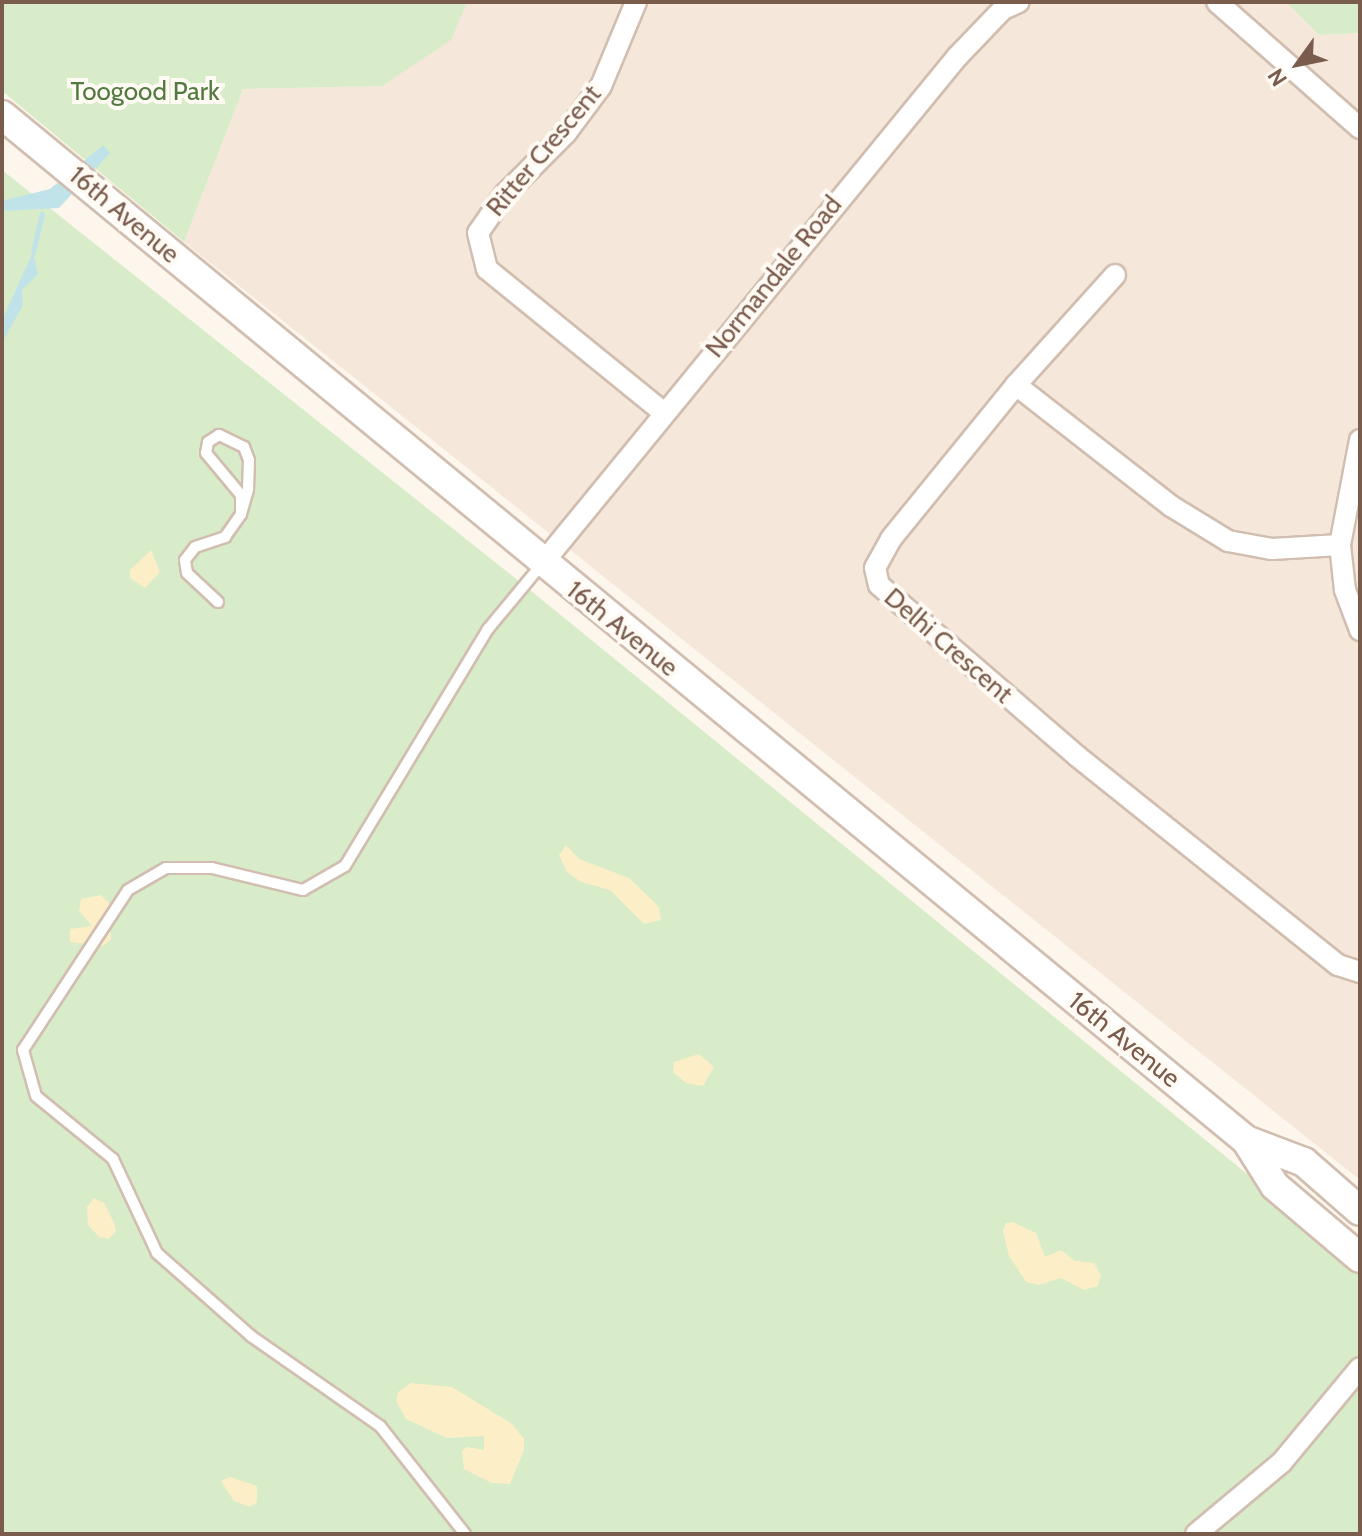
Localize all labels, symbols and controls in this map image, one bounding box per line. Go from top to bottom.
north arrow [1258,24,1338,104]
text: N [1262,63,1293,91]
park label: Toogood Park [70,76,220,108]
street label: Ritter Crescent [480,79,608,223]
street label: 16th Avenue [62,160,186,270]
street label: Normandale Road [699,190,849,364]
street label: 16th Avenue [560,575,684,683]
street label: Delhi Crescent [878,582,1018,710]
street label: 16th Avenue [1062,986,1186,1094]

